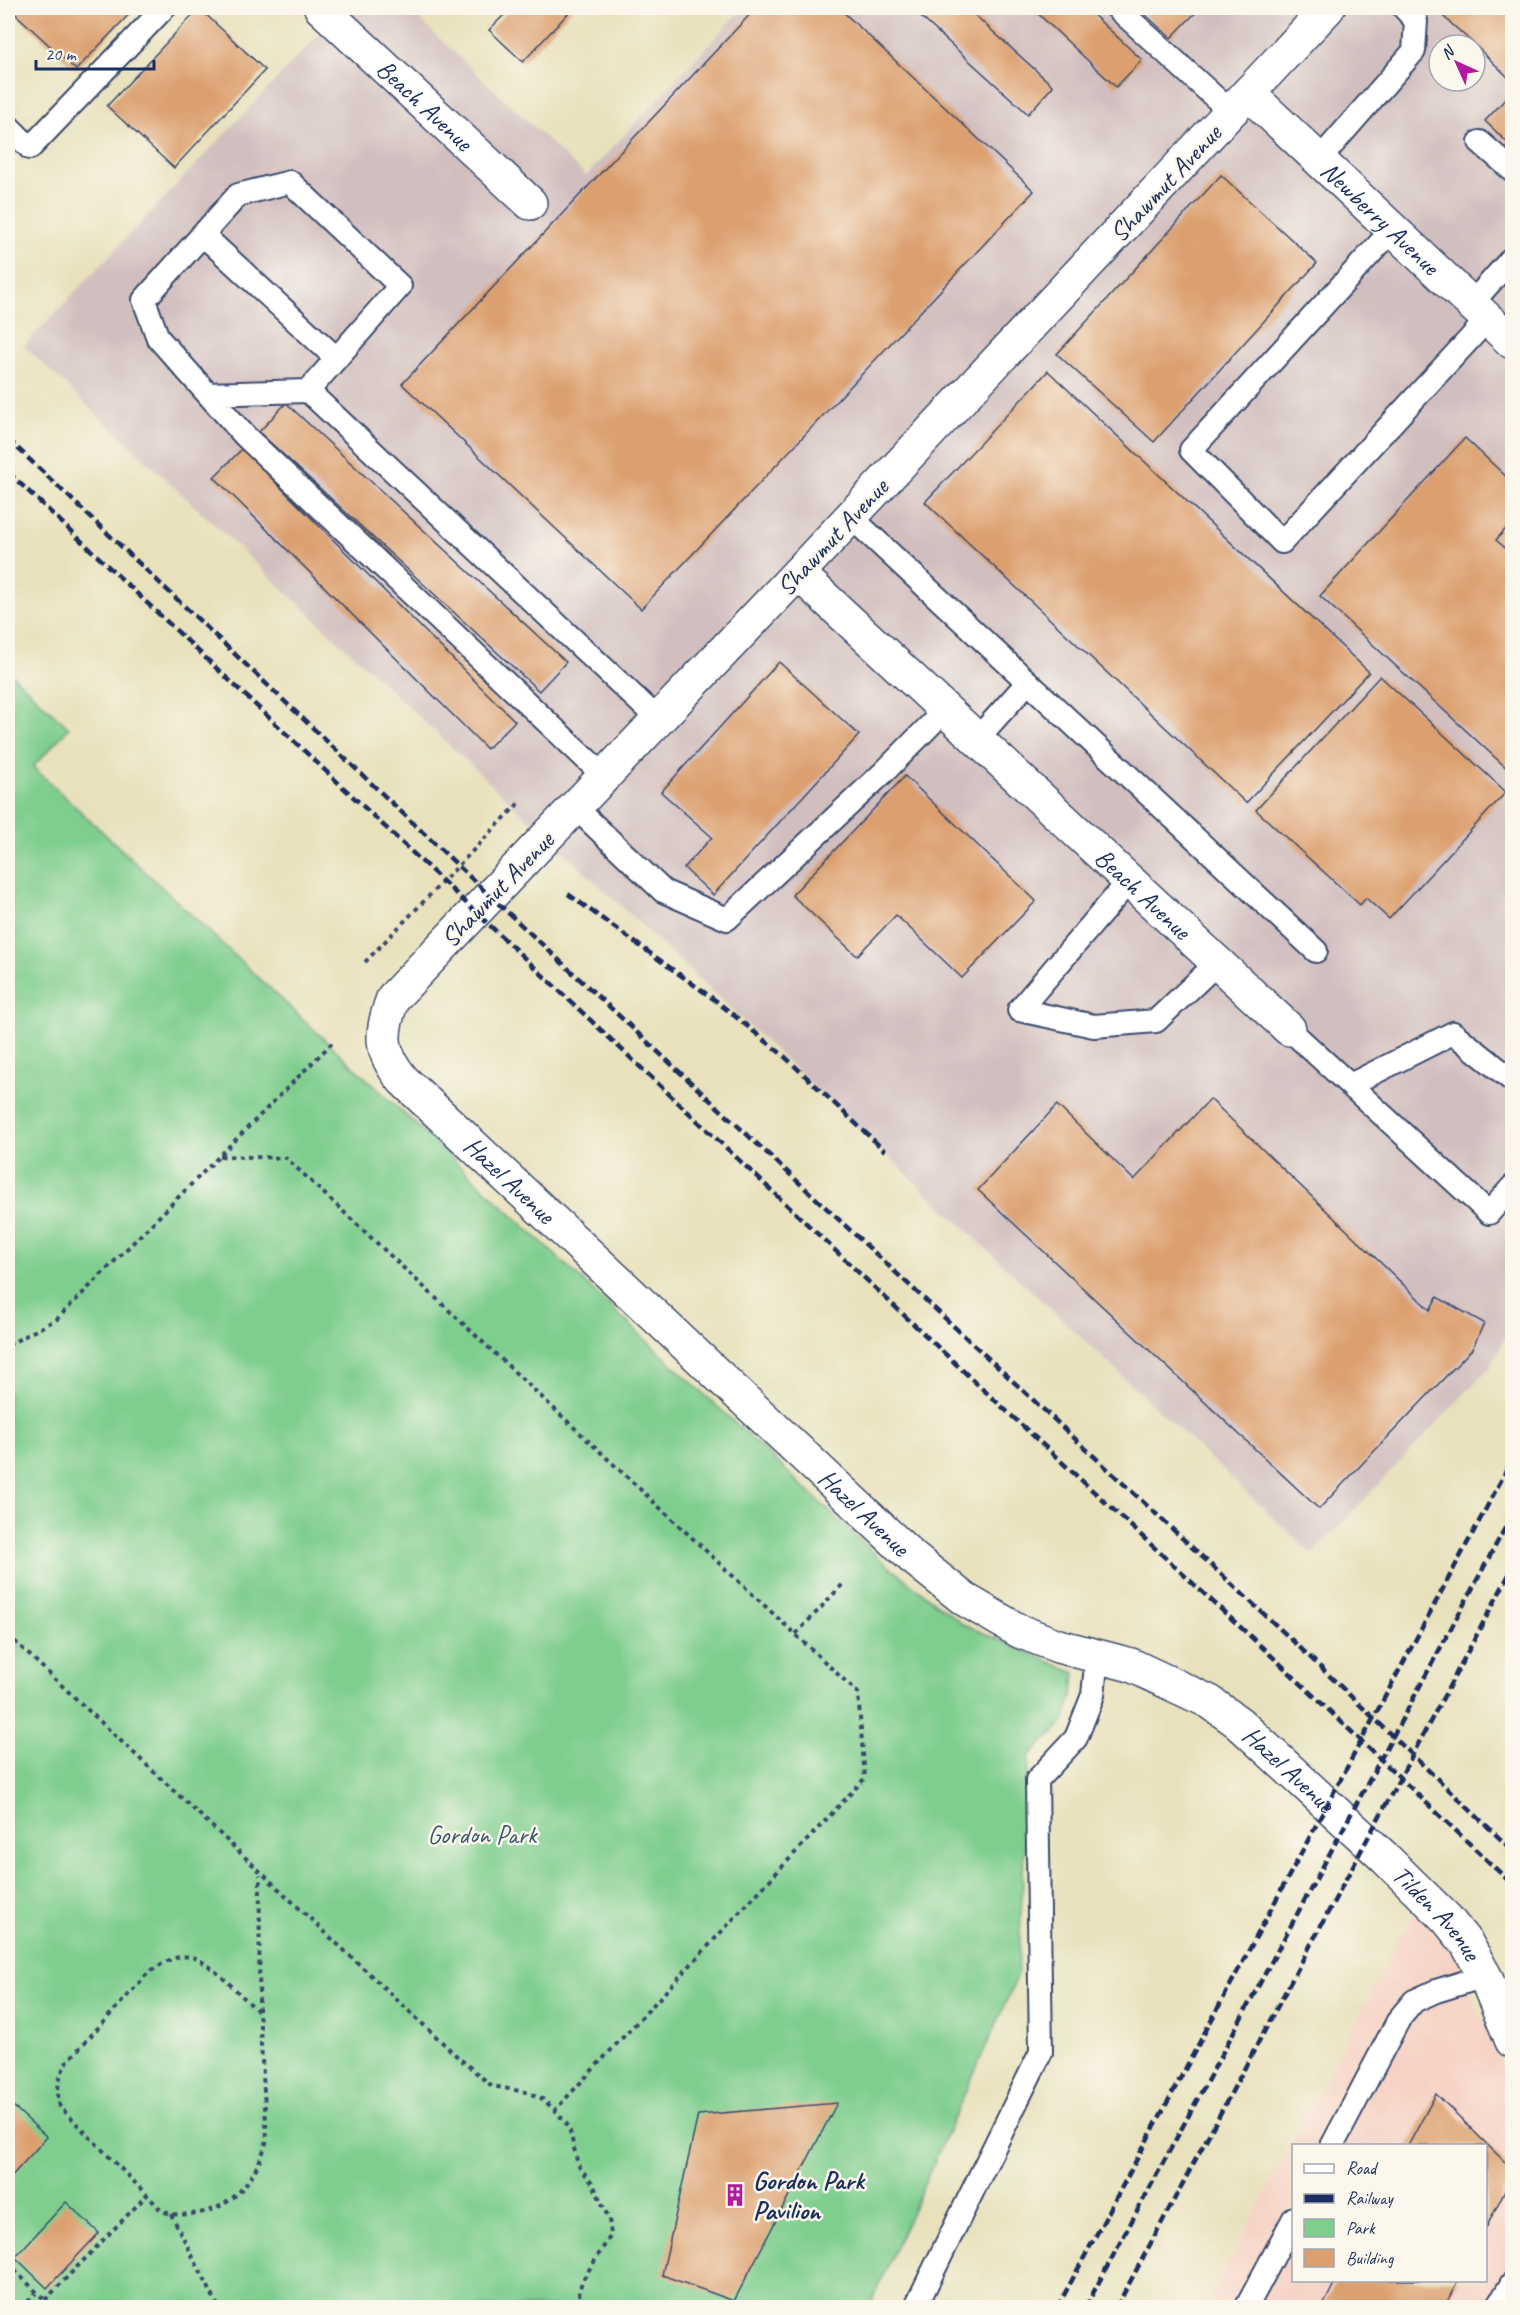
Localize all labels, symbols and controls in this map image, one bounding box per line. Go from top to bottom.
scale bar [36,33,154,71]
north arrow [1427,33,1487,93]
text: N [1437,40,1460,64]
text: 20 m [45,43,78,65]
street label: Beach Avenue [370,52,481,159]
street label: Shawmut Avenue [1102,116,1229,249]
street label: Newberry Avenue [1314,154,1448,283]
street label: Shawmut Avenue [769,470,896,603]
street label: Shawmut Avenue [434,823,562,954]
street label: Beach Avenue [1088,841,1199,948]
street label: Hazel Avenue [457,1130,563,1232]
street label: Hazel Avenue [811,1462,917,1564]
street label: Hazel Avenue [1236,1719,1342,1821]
park label: Gordon Park [427,1818,538,1851]
street label: Tilden Avenue [1385,1859,1489,1967]
legend [1292,2144,1487,2282]
text: Road [1346,2157,1379,2179]
place label: Gordon Park Pavilion [753,2164,866,2227]
building icon: Gordon Park Pavilion [722,2182,748,2208]
text: Railway [1346,2187,1394,2209]
text: Park [1346,2217,1376,2239]
text: Building [1346,2247,1395,2269]

